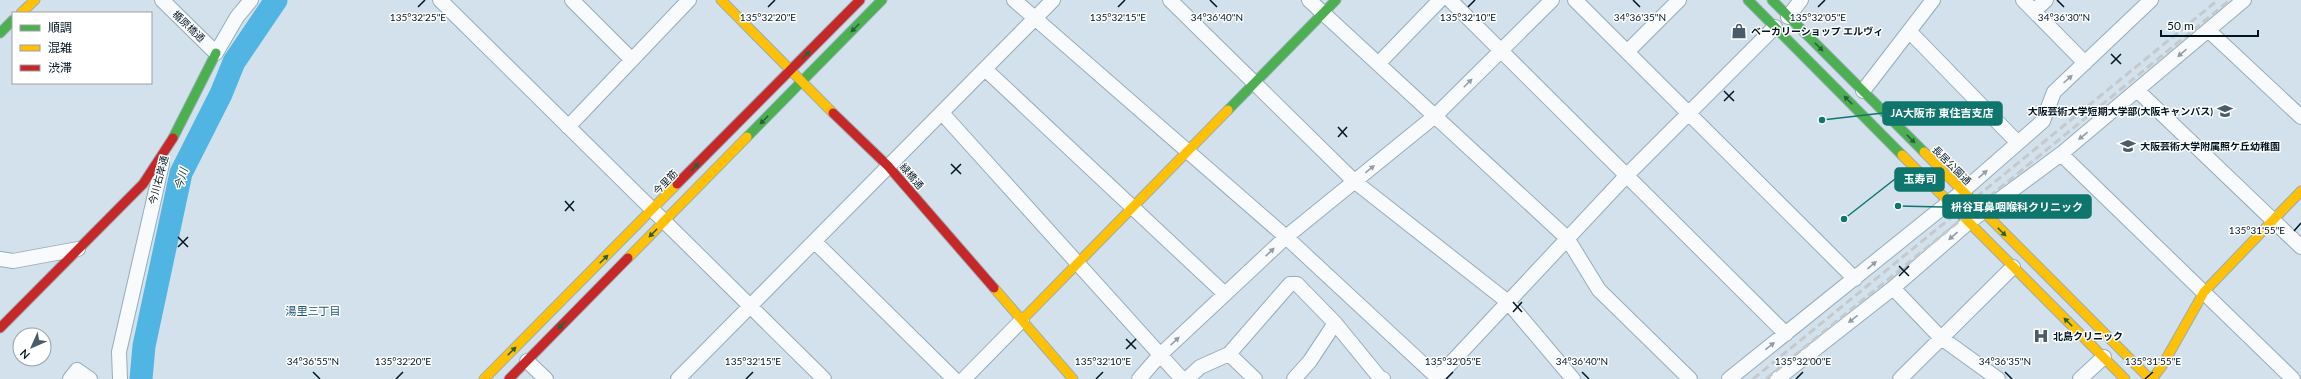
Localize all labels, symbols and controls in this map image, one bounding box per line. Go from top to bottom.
street label: 楯原橋通 [170,8,208,44]
text: 135°32'25"E [390,11,446,23]
text: 135°32'20"E [740,11,796,23]
text: 135°32'15"E [1090,11,1146,23]
text: 34°36'40"N [1191,11,1243,23]
text: 135°32'10"E [1440,11,1496,23]
text: 34°36'35"N [1614,11,1666,23]
text: 135°32'05"E [1790,11,1846,23]
text: 34°36'30"N [2038,11,2090,23]
legend [12,12,152,84]
scale bar [2161,12,2258,38]
text: 50 m [2167,18,2194,33]
text: 順調 [48,20,72,35]
shop icon: ベーカリーショップ エルヴィ [1730,22,1748,40]
one-way arrow [850,23,860,33]
place label: ベーカリーショップ エルヴィ [1751,25,1883,37]
text: 混雑 [48,40,72,55]
one-way arrow [1814,42,1824,52]
one-way arrow [2177,48,2187,57]
one-way arrow [801,50,811,59]
text: 渋滞 [48,60,72,75]
one-way arrow [2063,75,2072,84]
one-way arrow [1463,78,1473,88]
one-way arrow [1843,95,1853,105]
callout: JA大阪市 東住吉支店 [1883,102,2002,125]
school or university icon: 大阪芸術大学短期大学部(大阪キャンパス) [2216,102,2234,120]
place label: 大阪芸術大学短期大学部(大阪キャンパス) [2028,105,2213,117]
text: JA大阪市 東住吉支店 [1891,106,1993,119]
one-way arrow [759,115,769,125]
one-way arrow [2077,132,2088,141]
one-way arrow [1906,135,1916,144]
school or university icon: 大阪芸術大学附属照ケ丘幼稚園 [2119,137,2137,155]
place label: 大阪芸術大学附属照ケ丘幼稚園 [2140,140,2280,152]
street label: 長居公園通 [1930,143,1974,187]
street label: 今川右岸通 [146,154,170,206]
street label: 緑橋通 [898,161,926,191]
one-way arrow [691,162,700,172]
one-way arrow [1365,164,1376,173]
water label: 今川 [171,166,190,191]
street label: 今里筋 [650,167,680,197]
callout: 玉寿司 [1895,168,1944,191]
one-way arrow [1978,169,1988,178]
text: 玉寿司 [1904,172,1937,185]
callout: 枡谷耳鼻咽喉科クリニック [1943,195,2091,218]
text: 枡谷耳鼻咽喉科クリニック [1951,200,2083,213]
text: 135°31'55"E [2229,224,2285,236]
one-way arrow [1997,227,2007,237]
one-way arrow [648,228,658,238]
one-way arrow [1947,232,1958,241]
one-way arrow [1265,247,1275,256]
one-way arrow [599,254,609,264]
one-way arrow [1866,261,1877,270]
district label: 湯里三丁目 [286,304,341,317]
one-way arrow [1847,315,1858,324]
one-way arrow [2063,317,2073,327]
one-way arrow [557,320,567,330]
north arrow [12,327,52,367]
hospital icon: 北島クリニック [2032,327,2050,345]
place label: 北島クリニック [2053,330,2123,342]
one-way arrow [1170,336,1180,345]
one-way arrow [1765,342,1776,351]
one-way arrow [507,346,517,356]
text: N [17,347,32,362]
text: 34°36'55"N [287,355,339,367]
text: 135°32'20"E [375,355,431,367]
text: 135°32'15"E [725,355,781,367]
text: 135°32'10"E [1075,355,1131,367]
text: 135°32'05"E [1425,355,1481,367]
text: 34°36'40"N [1556,355,1608,367]
text: 135°32'00"E [1775,355,1831,367]
text: 34°36'35"N [1979,355,2031,367]
text: 135°31'55"E [2125,355,2181,367]

